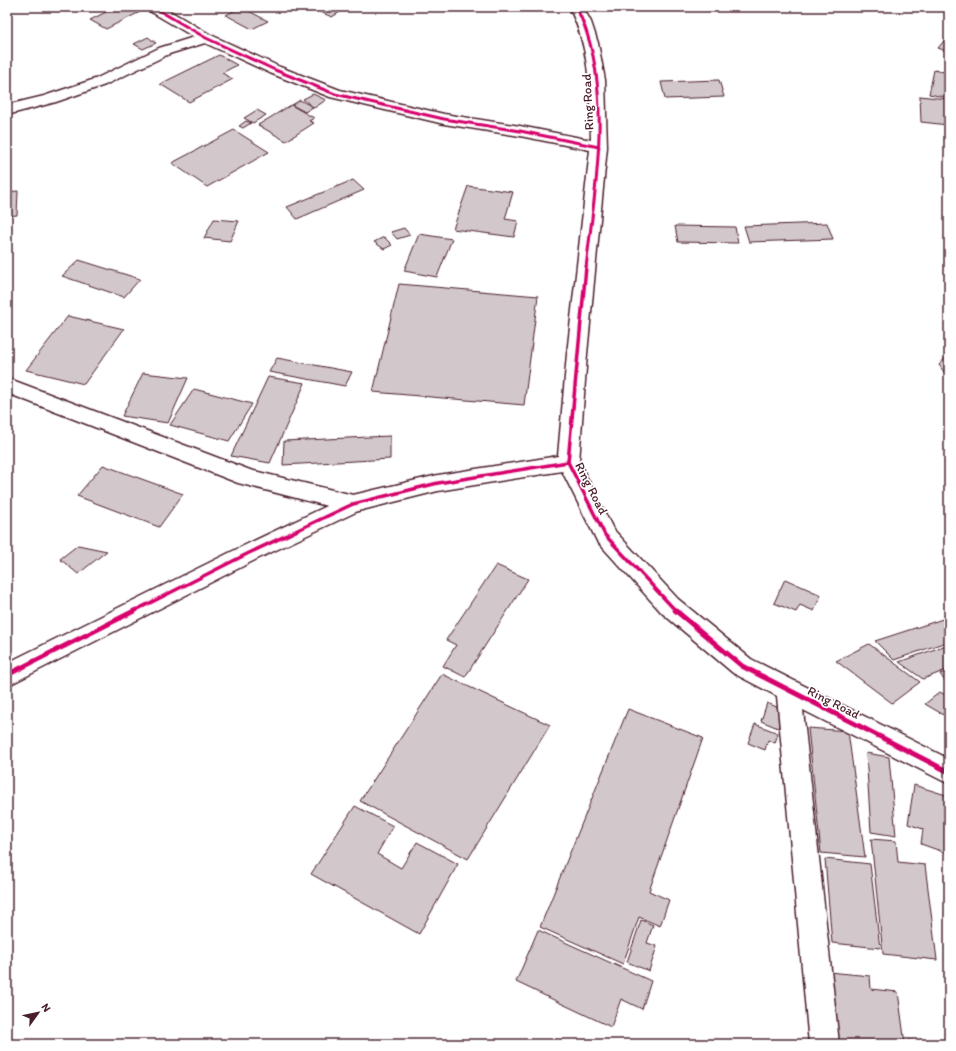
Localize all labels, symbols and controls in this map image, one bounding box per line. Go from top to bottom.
street label: Ring Road [579,73,596,131]
street label: Ring Road [572,460,611,517]
street label: Ring Road [805,683,862,722]
north arrow [18,993,58,1033]
text: N [38,1001,53,1014]

